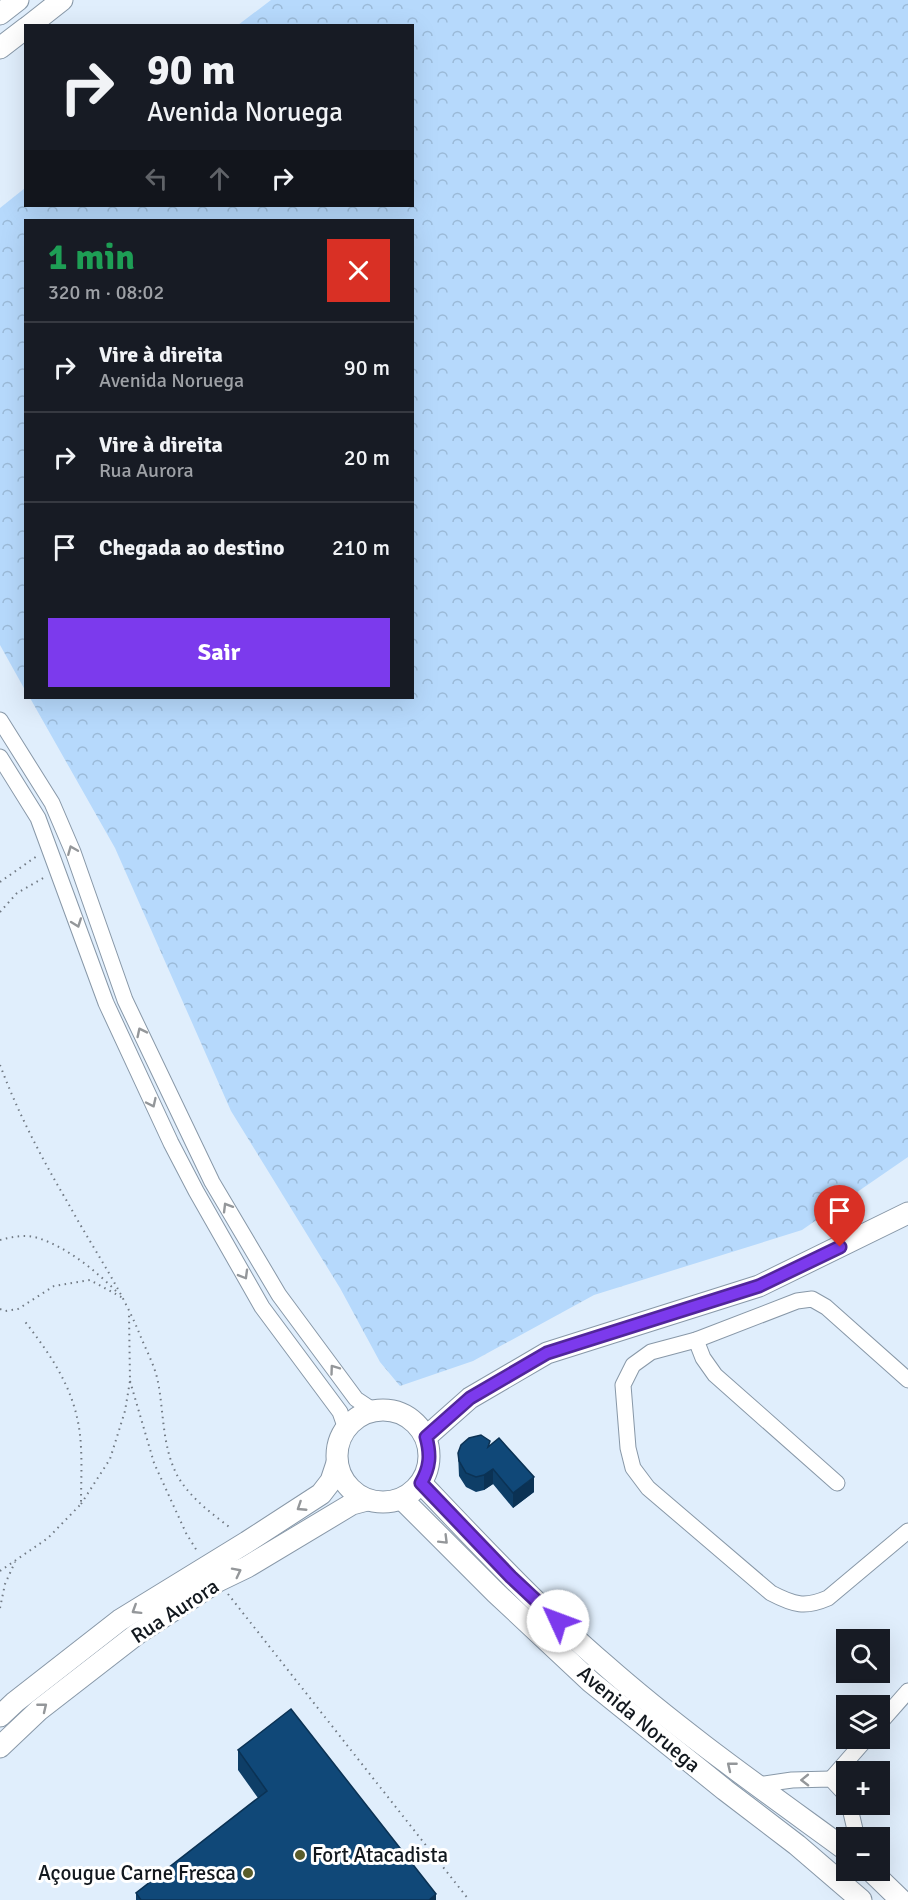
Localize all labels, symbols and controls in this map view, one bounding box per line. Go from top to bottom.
text: 90 m [147,45,236,96]
icon: right [48,48,126,126]
text: Avenida Noruega [147,96,343,129]
icon: left [140,162,173,195]
icon: ahead [203,162,236,195]
icon: right [266,162,299,195]
text: 1 min [48,235,135,280]
button: close [327,239,390,302]
text: 320 m · 08:02 [48,280,164,305]
text: Vire à direita [99,341,223,368]
icon: right [48,351,81,384]
text: 90 m [344,354,390,381]
text: Avenida Noruega [99,368,244,393]
text: Vire à direita [99,431,223,458]
icon: right [48,441,81,474]
text: 20 m [344,444,390,471]
text: Rua Aurora [99,458,194,483]
icon: arrive [48,531,81,564]
text: Chegada ao destino [99,534,285,561]
text: 210 m [332,534,390,561]
button: Sair [48,618,390,687]
one-way arrow [67,845,79,856]
one-way arrow [70,917,83,928]
one-way arrow [136,1027,148,1038]
one-way arrow [145,1096,157,1107]
pin [814,1185,865,1247]
icon: arrive [823,1194,856,1227]
one-way arrow [223,1203,234,1213]
one-way arrow [237,1269,248,1279]
one-way arrow [330,1365,341,1376]
one-way arrow [297,1499,307,1511]
one-way arrow [436,1533,447,1544]
one-way arrow [231,1568,241,1579]
street label: Rua Aurora [126,1573,224,1649]
position arrow [526,1589,590,1653]
one-way arrow [132,1603,142,1615]
map controls [836,1629,890,1881]
button: search [836,1629,890,1683]
street label: Avenida Noruega [572,1660,706,1778]
button: layers [836,1695,890,1749]
one-way arrow [36,1704,47,1715]
button: + [836,1761,890,1815]
one-way arrow [727,1763,738,1774]
one-way arrow [800,1773,809,1786]
button: − [836,1827,890,1881]
place label: Fort Atacadista [312,1842,448,1868]
marker: Fort Atacadista [293,1848,307,1862]
place label: Açougue Carne Fresca [38,1860,236,1886]
marker: Açougue Carne Fresca [241,1866,255,1880]

